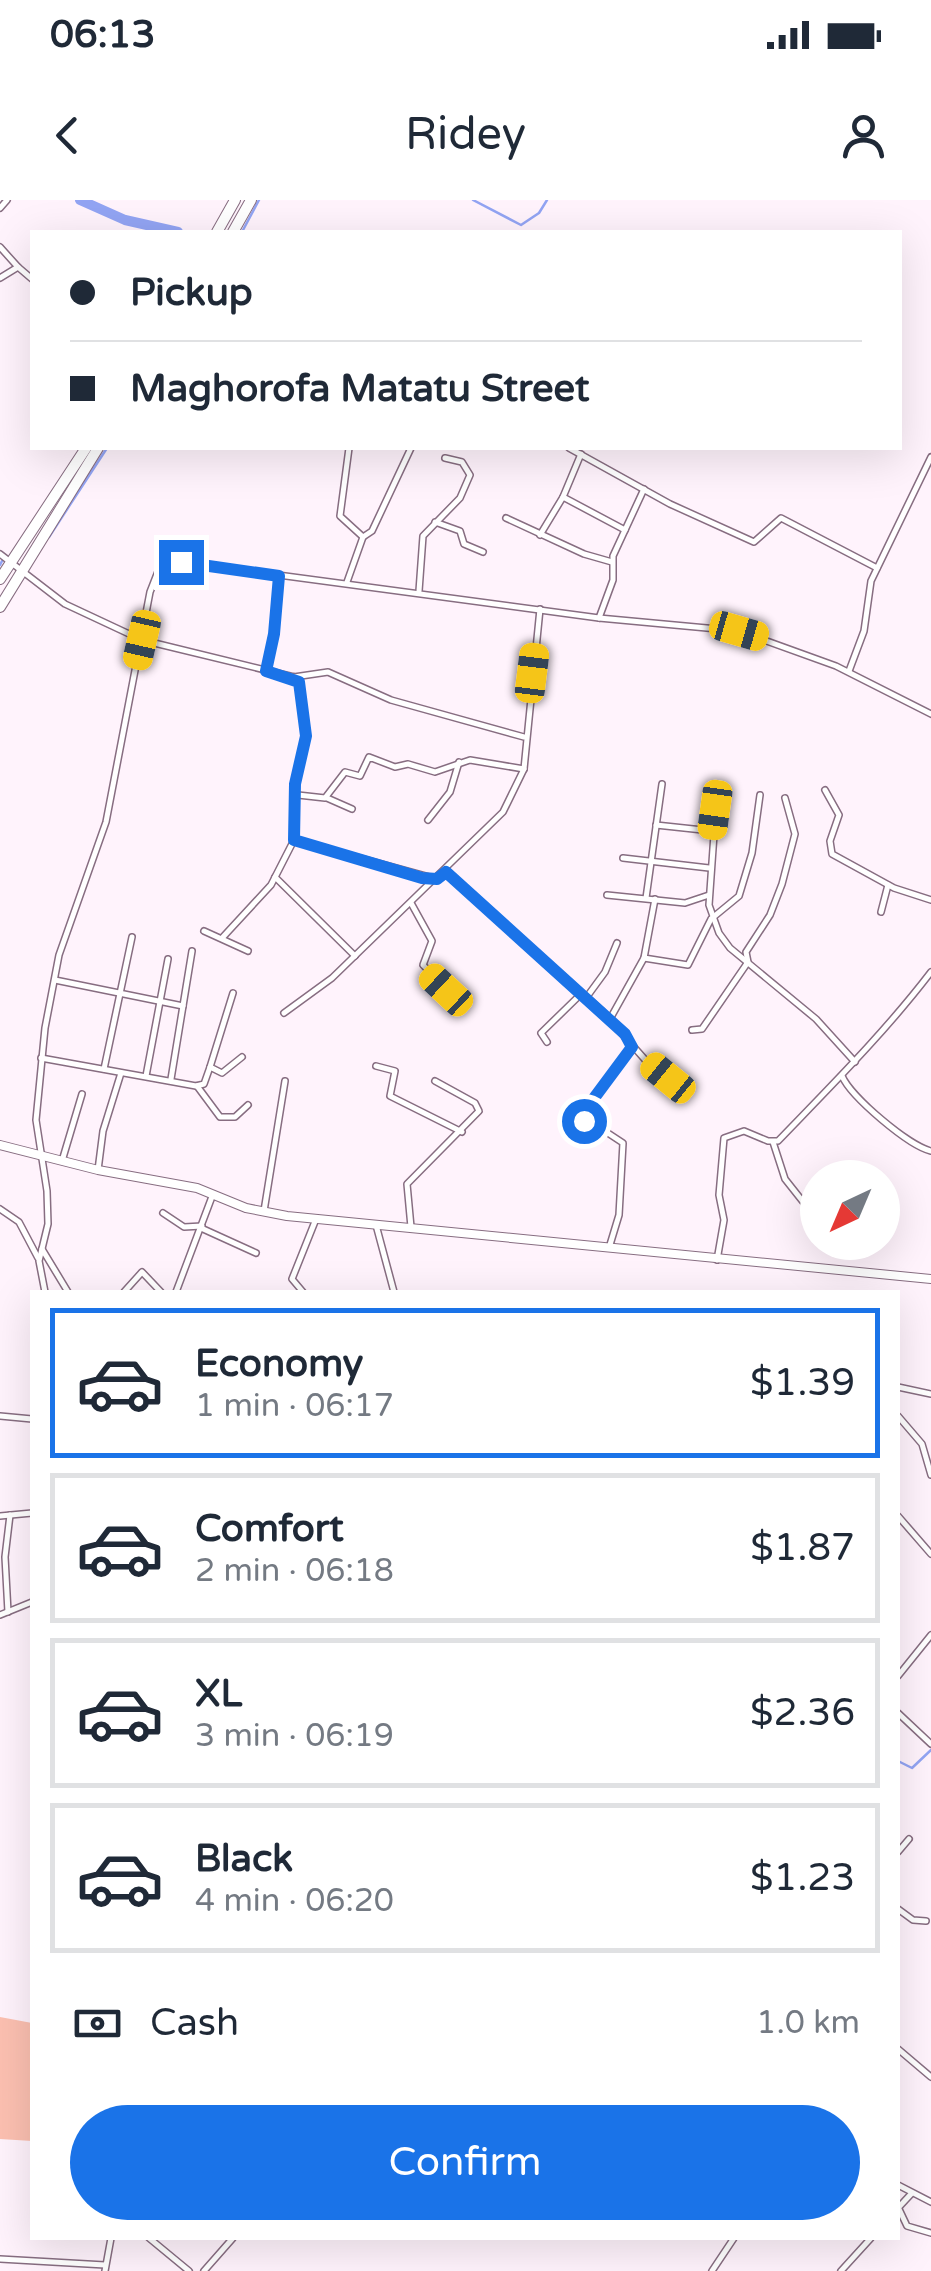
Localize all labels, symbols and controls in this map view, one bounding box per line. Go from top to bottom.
text: 06:13 [50,12,155,58]
icon: back [40,108,95,163]
text: Ridey [405,108,526,162]
icon: person [836,108,891,163]
text: Pickup [130,270,253,316]
text: Maghorofa Matatu Street [130,366,590,412]
route end [159,540,204,585]
car [121,607,163,673]
car [706,608,772,654]
car [513,641,551,705]
car [696,778,734,842]
car [414,959,478,1021]
car [635,1047,701,1109]
route start [562,1099,607,1144]
north arrow [800,1160,900,1260]
map controls [800,1160,900,1260]
icon: car [75,1338,165,1428]
text: Economy [195,1341,363,1387]
text: $1.39 [750,1360,855,1406]
text: 1 min · 06:17 [195,1387,394,1425]
icon: car [75,1503,165,1593]
text: Comfort [195,1506,344,1552]
text: $1.87 [750,1525,855,1571]
text: 2 min · 06:18 [195,1552,394,1590]
icon: car [75,1668,165,1758]
text: XL [195,1671,242,1717]
text: $2.36 [750,1690,855,1736]
text: 3 min · 06:19 [195,1717,394,1755]
icon: car [75,1833,165,1923]
text: Black [195,1836,293,1882]
text: $1.23 [750,1855,855,1901]
text: 4 min · 06:20 [195,1882,394,1920]
icon: cash [70,1996,125,2051]
text: Cash [150,2000,239,2046]
text: 1.0 km [756,2004,860,2042]
button: Confirm [70,2105,860,2220]

